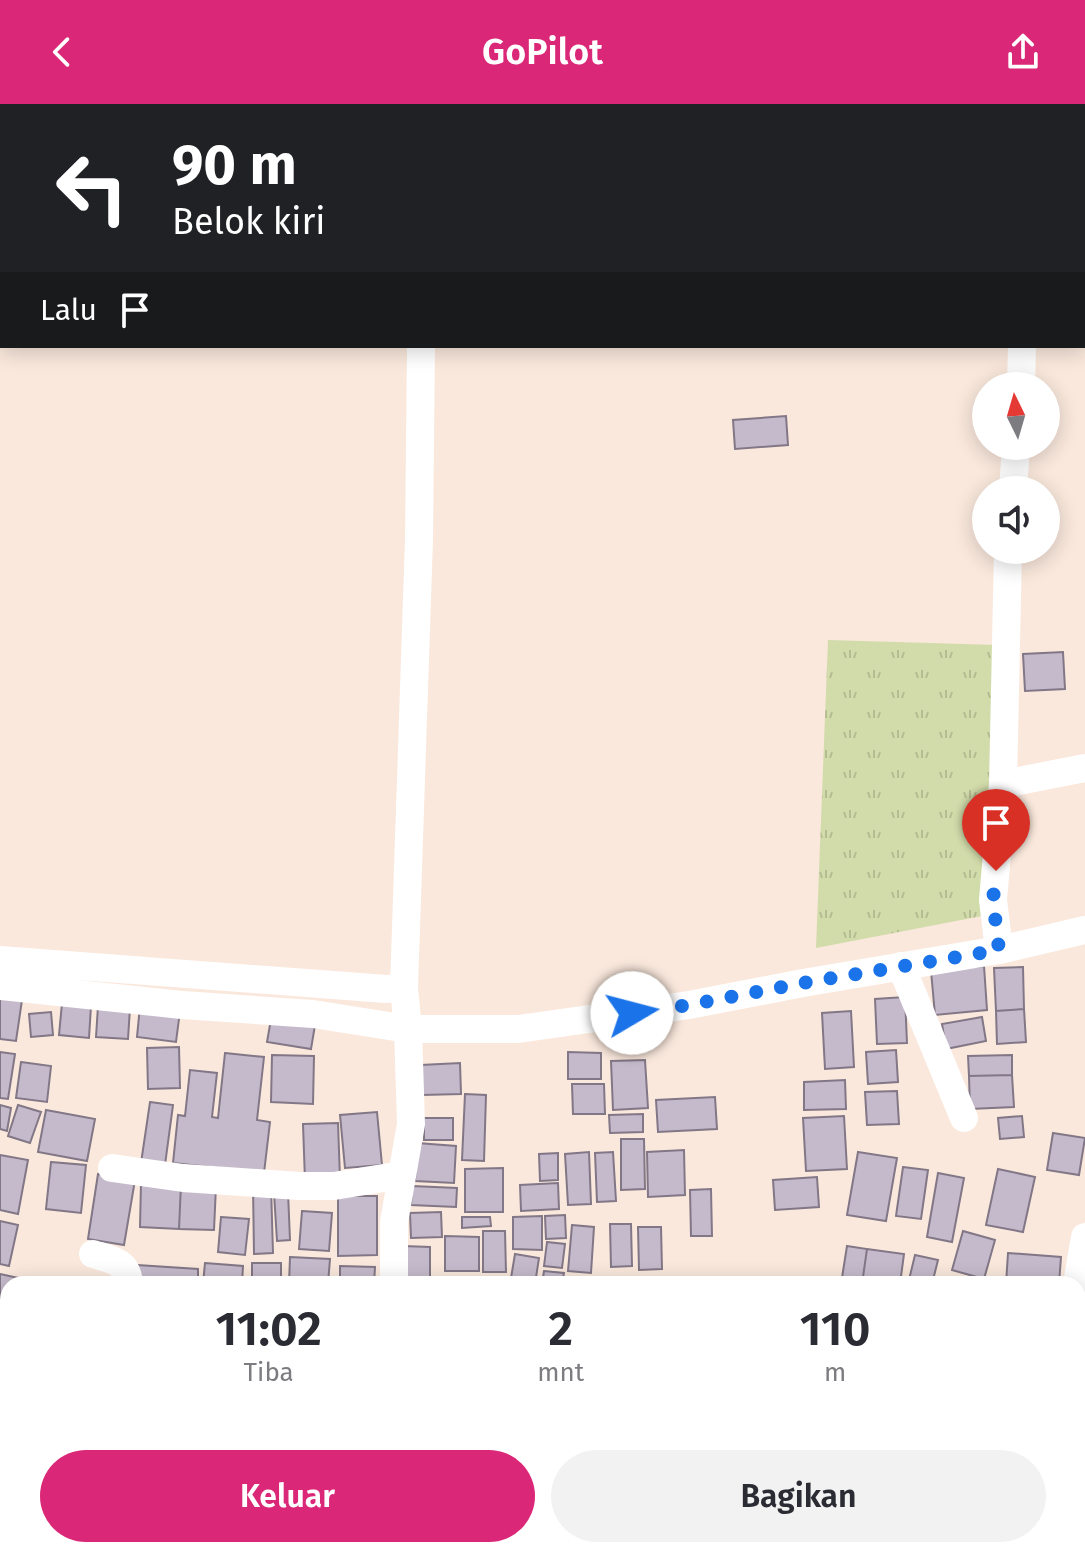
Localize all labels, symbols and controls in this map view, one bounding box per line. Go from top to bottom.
icon: back [40,30,84,74]
text: GoPilot [482,30,603,74]
icon: share [1001,30,1045,74]
text: 90 m [172,132,297,199]
icon: left [40,136,144,240]
text: Belok kiri [172,200,326,244]
icon: arrive [113,288,157,332]
text: Lalu [40,292,97,328]
north arrow [972,372,1060,460]
map controls [972,372,1060,564]
button: sound [972,476,1060,564]
pin [962,789,1030,871]
icon: arrive [974,801,1018,845]
position arrow [590,971,674,1055]
text: 11:02 [216,1300,322,1358]
text: 2 [548,1300,573,1358]
text: 110 [800,1300,871,1358]
text: Tiba [244,1357,294,1388]
text: mnt [537,1357,584,1388]
text: m [824,1357,846,1388]
button: Keluar [40,1450,535,1542]
button: Bagikan [551,1450,1046,1542]

